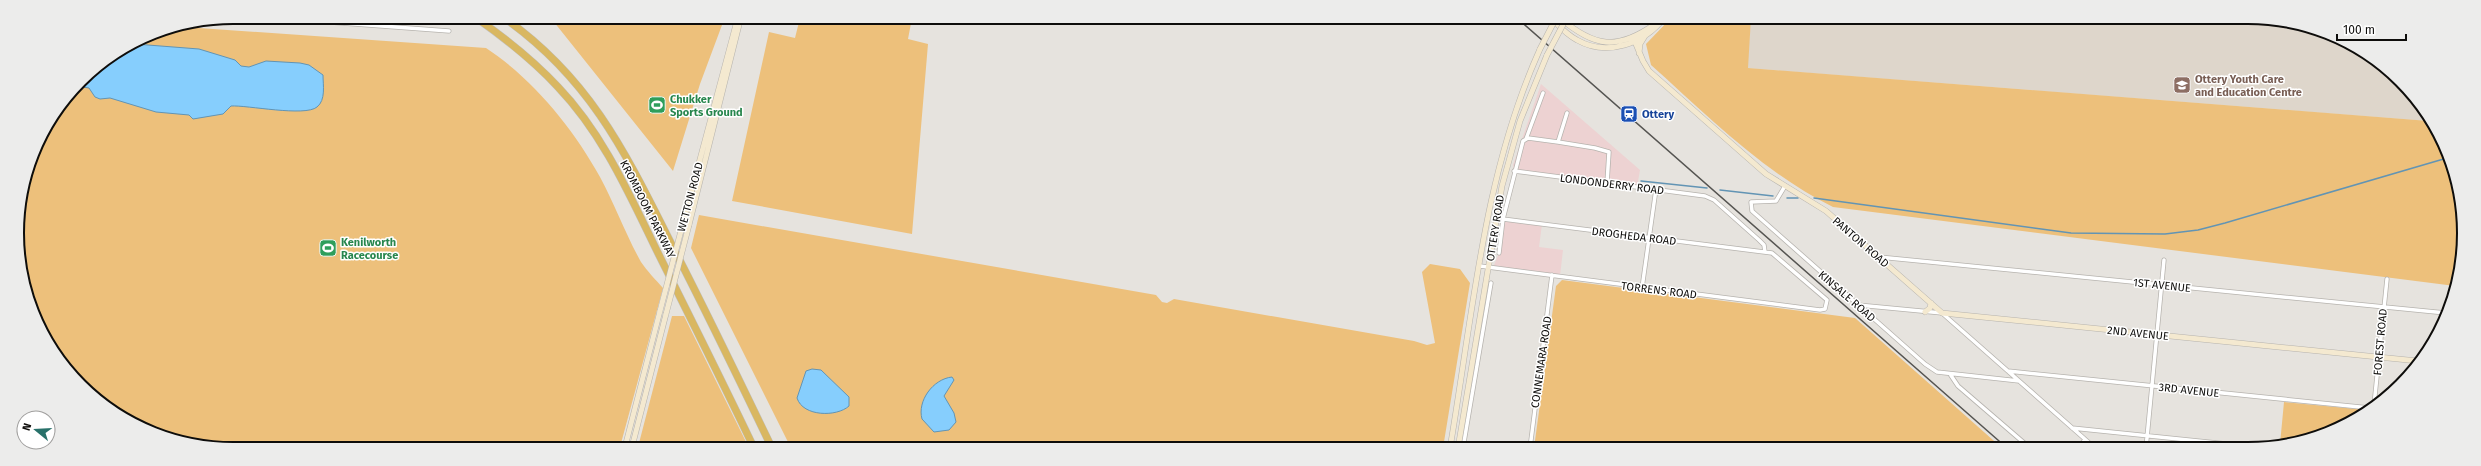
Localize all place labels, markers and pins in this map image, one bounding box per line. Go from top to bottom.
place label: Ottery Youth Care and Education Centre [2195,73,2302,99]
school or university icon: Ottery Youth Care and Education Centre [2172,75,2192,95]
place label: Chukker Sports Ground [670,93,743,119]
sports icon: Chukker Sports Ground [647,95,667,115]
station icon: Ottery [1619,104,1639,124]
place label: Ottery [1642,108,1674,121]
place label: Kenilworth Racecourse [341,236,398,262]
sports icon: Kenilworth Racecourse [318,238,338,258]

